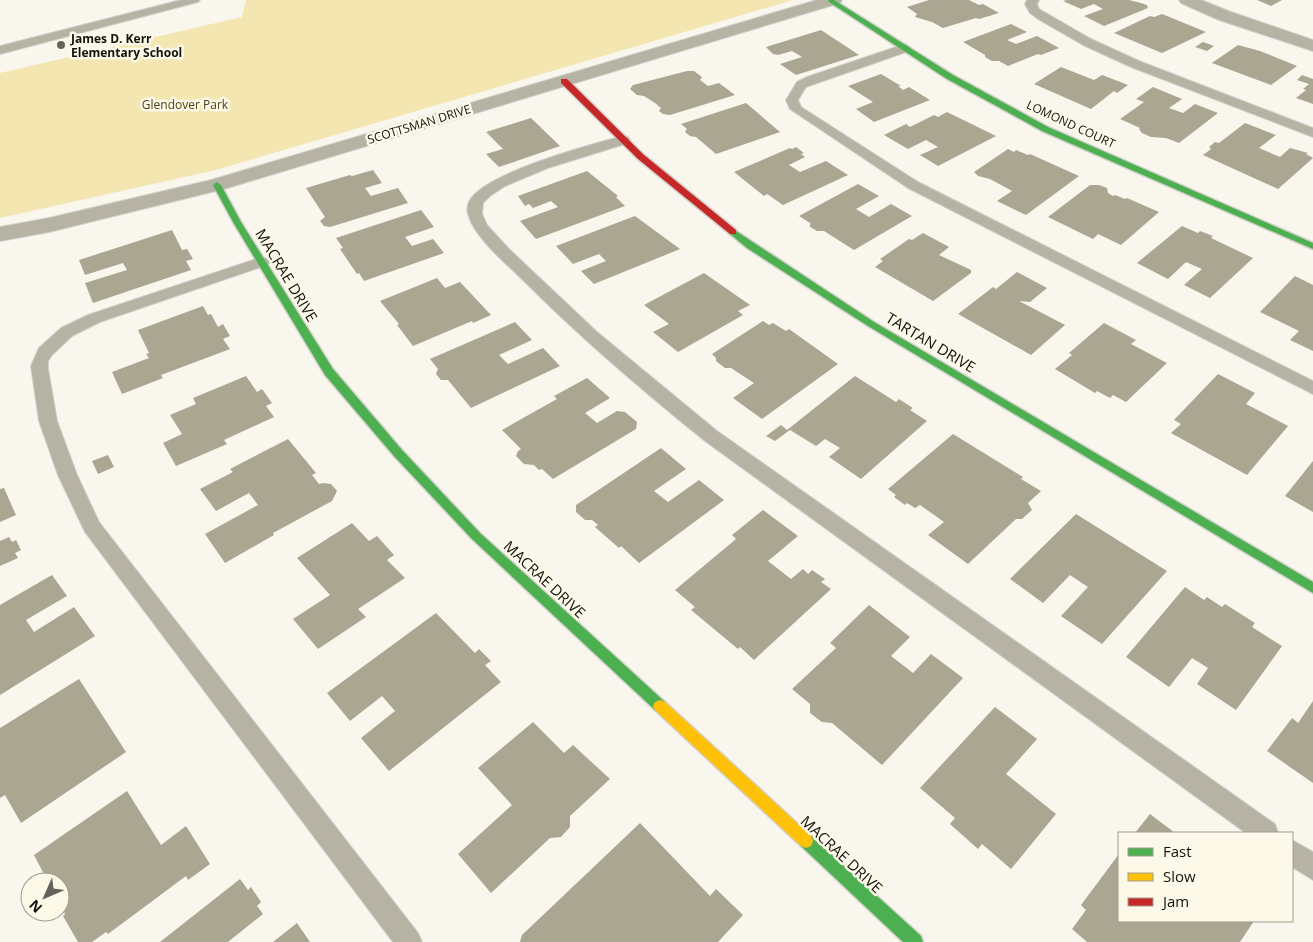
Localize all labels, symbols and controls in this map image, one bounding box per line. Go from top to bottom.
place label: James D. Kerr Elementary School [70,30,182,61]
marker: James D. Kerr Elementary School [55,39,67,51]
park label: Glendover Park [142,96,229,113]
street label: LOMOND COURT [1024,96,1119,152]
street label: SCOTTSMAN DRIVE [365,100,473,148]
street label: MACRAE DRIVE [251,225,323,325]
street label: TARTAN DRIVE [882,307,980,377]
street label: MACRAE DRIVE [500,536,590,622]
street label: MACRAE DRIVE [797,811,887,897]
legend [1118,832,1293,922]
text: Fast [1163,841,1192,861]
text: Slow [1163,866,1196,886]
north arrow [20,872,70,922]
text: Jam [1161,891,1189,911]
text: N [25,896,46,917]

